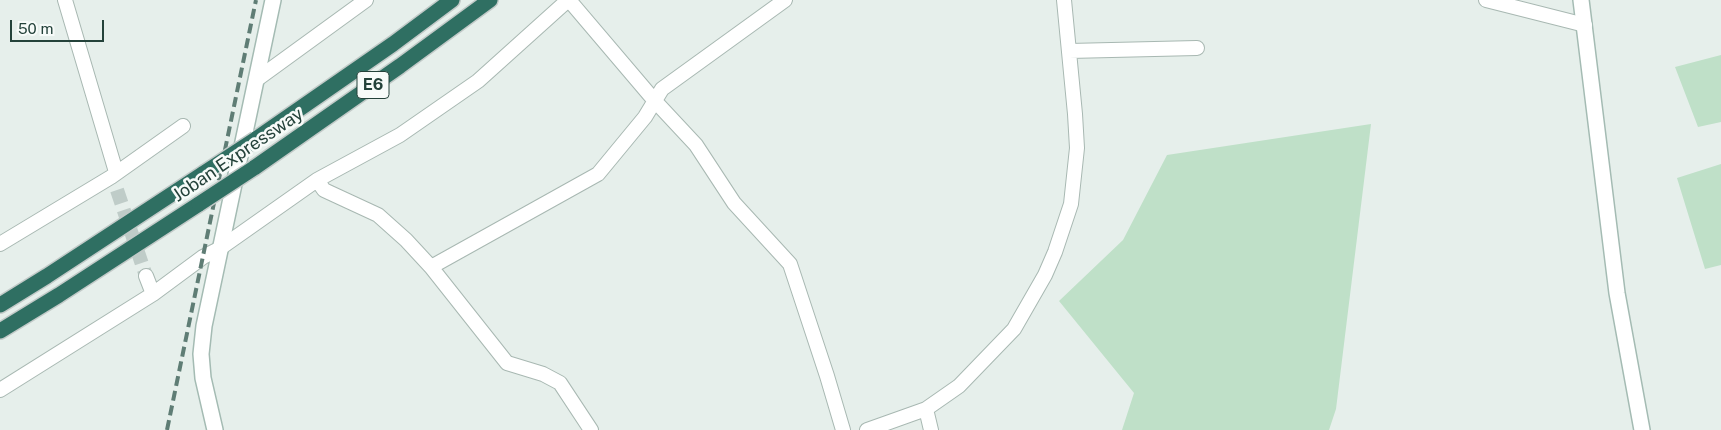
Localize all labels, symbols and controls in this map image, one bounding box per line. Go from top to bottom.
scale bar [12,10,106,42]
text: 50 m [18,20,53,37]
road number: E6 [357,72,389,98]
street label: Joban Expressway [169,103,307,207]

